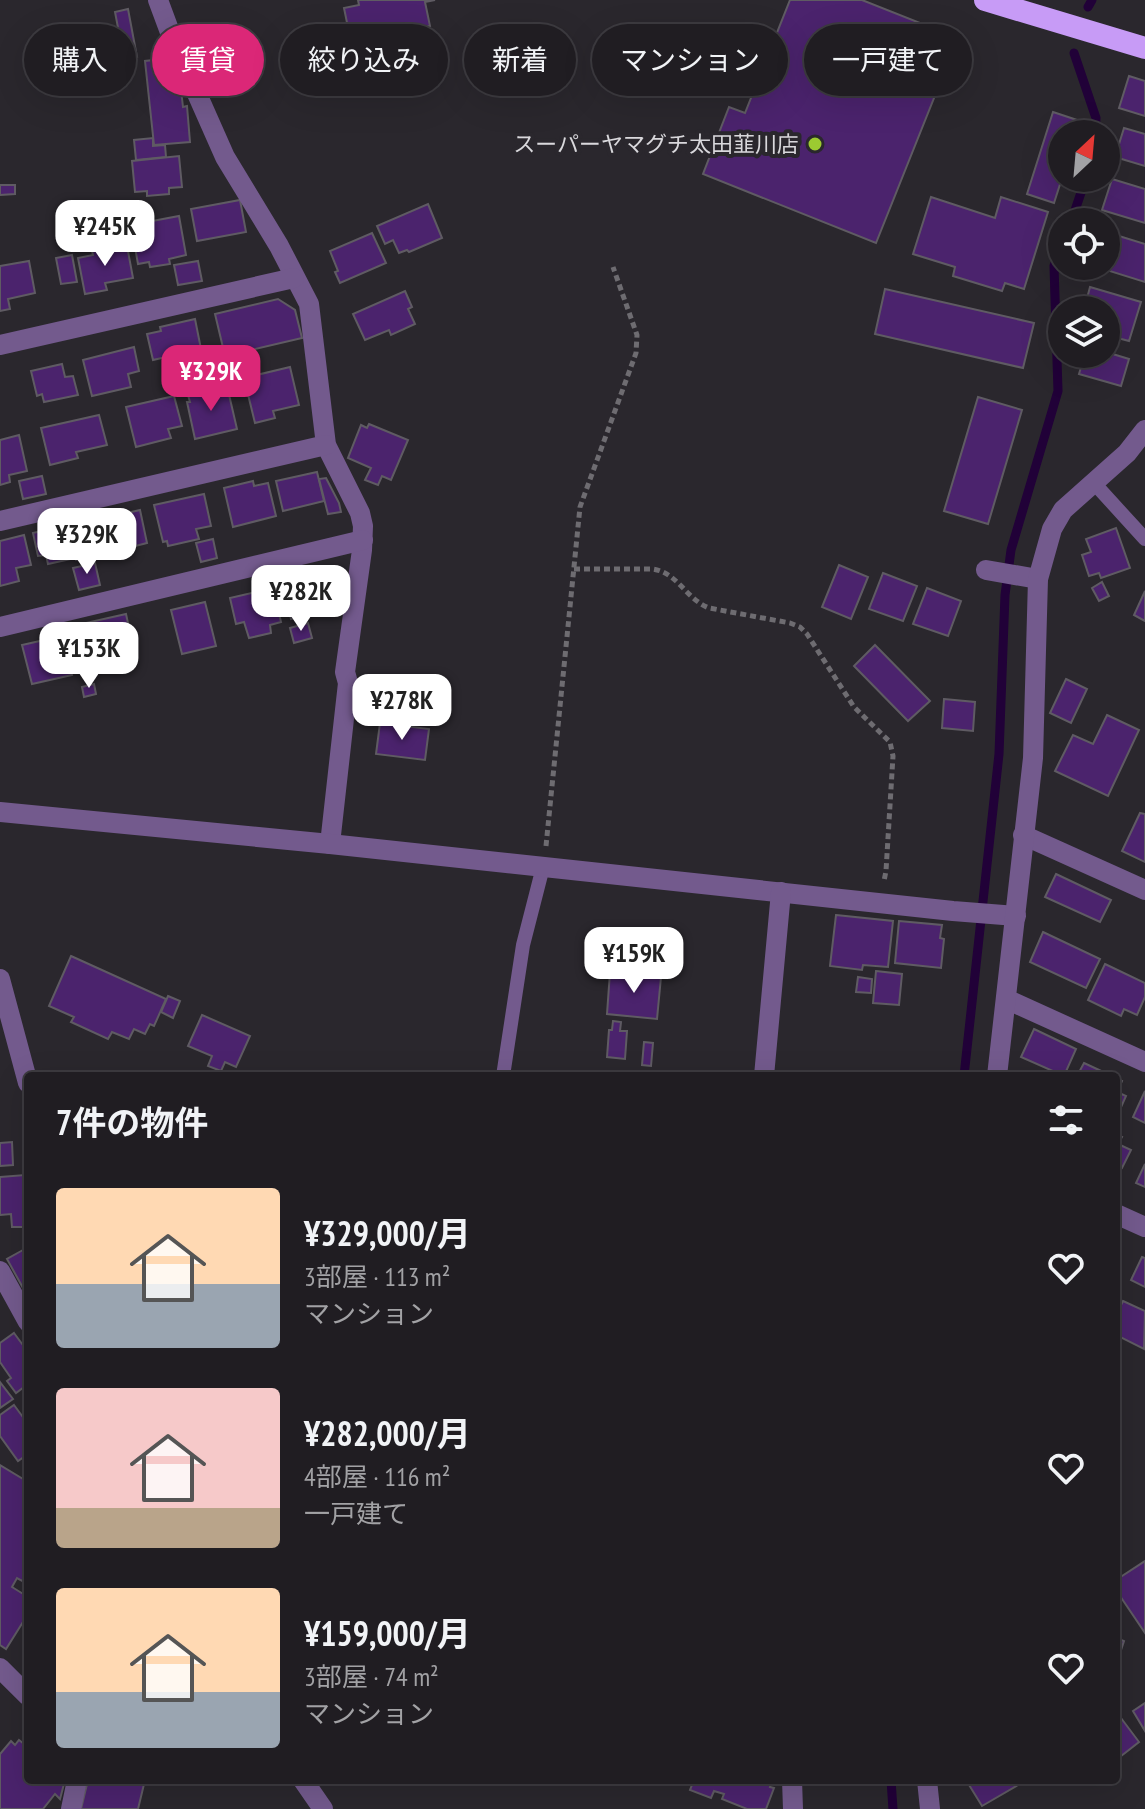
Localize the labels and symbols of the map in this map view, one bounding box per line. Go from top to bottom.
north arrow [1048,120,1120,192]
place label: スーパーヤマグチ太田韮川店 [513,130,799,158]
marker: スーパーヤマグチ太田韮川店 [806,135,824,153]
pin: ¥245K [49,200,161,268]
pin: ¥329K [155,345,267,413]
pin: ¥329K [31,508,143,576]
pin: ¥282K [245,565,357,633]
pin: ¥153K [33,622,145,690]
pin: ¥278K [346,674,458,742]
pin: ¥159K [578,927,690,995]

